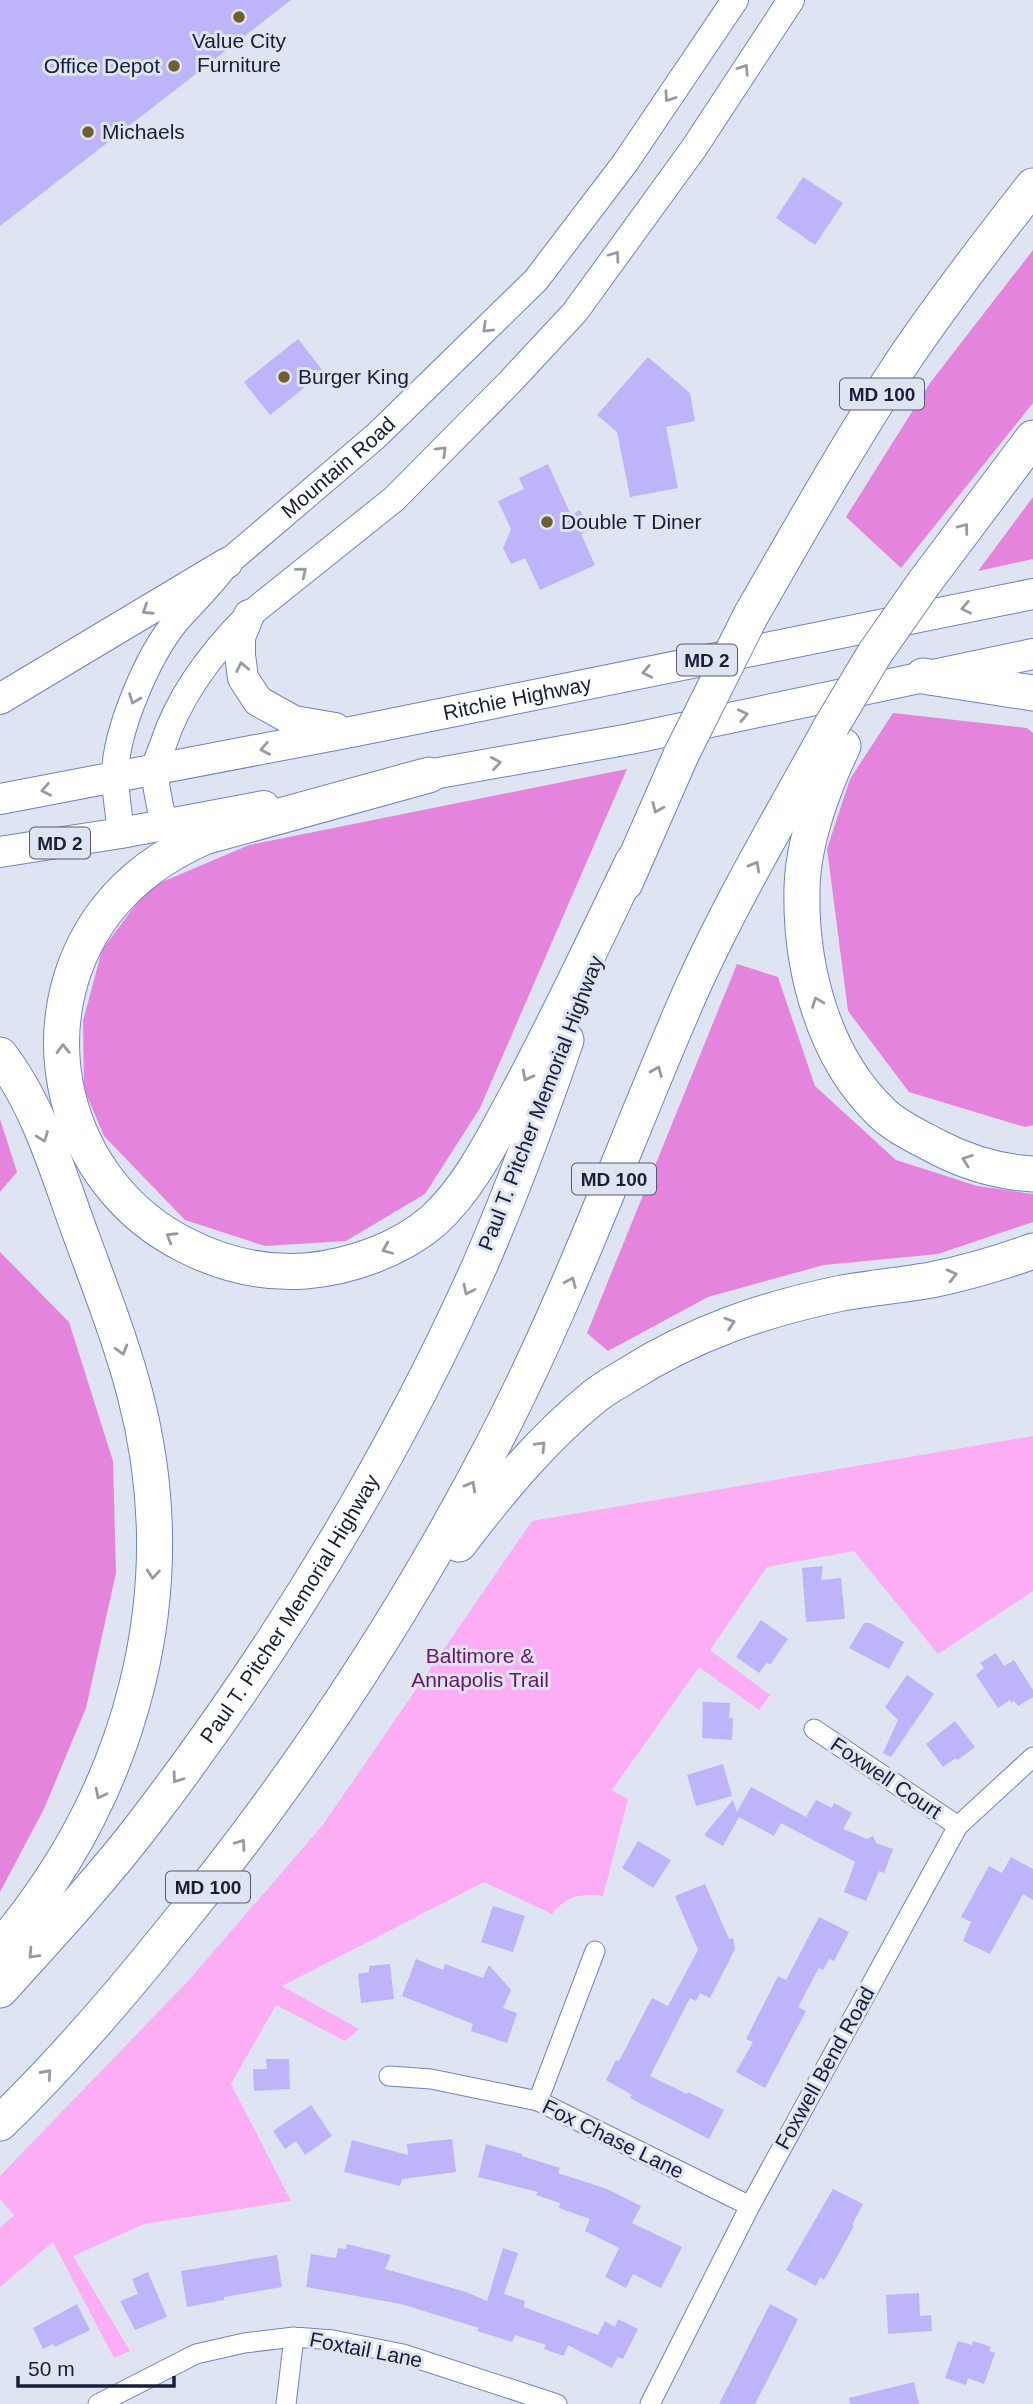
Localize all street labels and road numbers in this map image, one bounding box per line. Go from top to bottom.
road number: MD 100 [840,378,924,410]
street label: Mountain Road [277,412,400,522]
road number: MD 2 [677,645,737,676]
street label: Ritchie Highway [441,672,594,724]
road number: MD 2 [30,828,90,858]
street label: Paul T. Pitcher Memorial Highway [474,952,608,1253]
road number: MD 100 [572,1163,656,1194]
street label: Paul T. Pitcher Memorial Highway [195,1470,383,1747]
street label: Foxwell Court [827,1732,946,1823]
road number: MD 100 [166,1871,250,1902]
street label: Foxwell Bend Road [770,1983,879,2153]
street label: Fox Chase Lane [539,2094,688,2183]
street label: Foxtail Lane [308,2327,424,2372]

